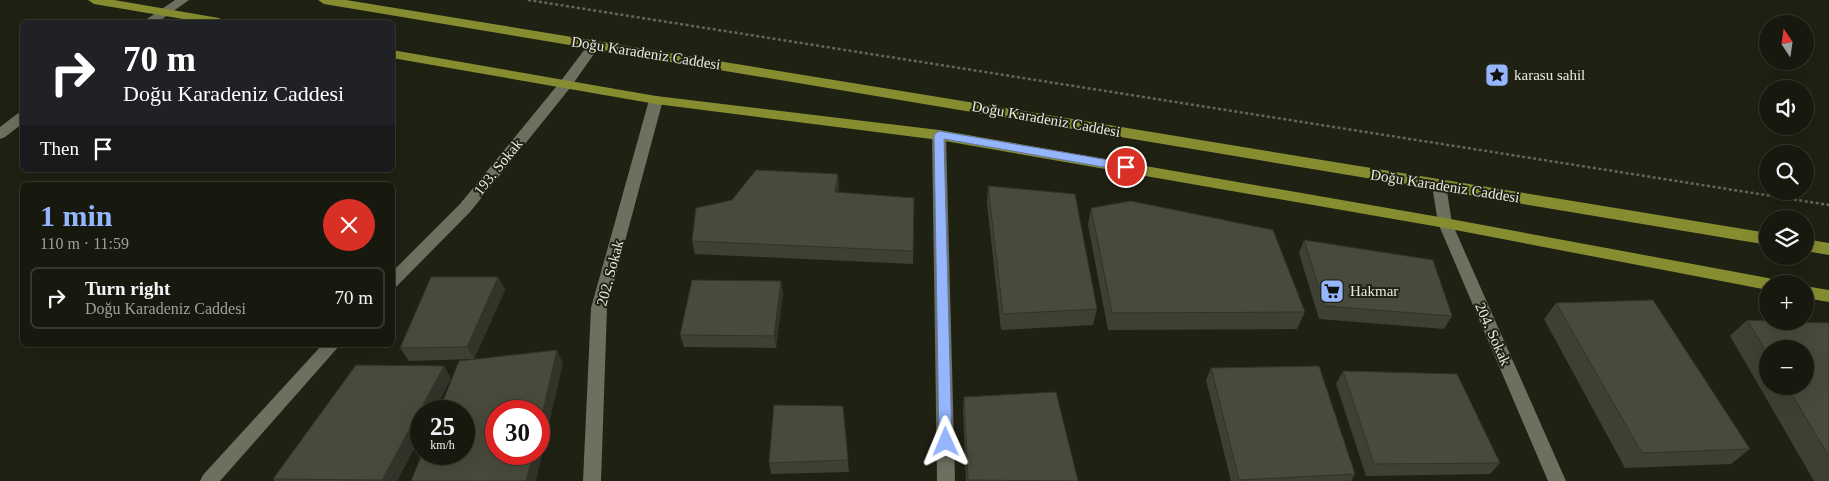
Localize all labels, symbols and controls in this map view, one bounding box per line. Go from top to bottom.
north arrow [1759,15,1814,70]
map controls [1759,15,1814,395]
street label: Doğu Karadeniz Caddesi [570,33,722,73]
icon: right [40,40,105,105]
text: 70 m [123,40,196,79]
place icon: karasu sahil [1484,62,1510,88]
place label: karasu sahil [1514,67,1585,83]
button: sound [1759,80,1814,135]
text: Doğu Karadeniz Caddesi [123,81,344,106]
street label: Doğu Karadeniz Caddesi [970,98,1122,140]
icon: arrive [89,135,117,163]
street label: 193. Sokak [471,135,526,198]
text: Then [40,138,79,159]
button: search [1759,145,1814,200]
pin [1105,146,1147,188]
icon: arrive [1112,153,1140,181]
street label: Doğu Karadeniz Caddesi [1369,166,1521,206]
text: 1 min [40,199,113,232]
button: close [323,199,375,251]
button: layers [1759,210,1814,265]
text: 110 m · 11:59 [40,235,129,252]
street label: 202. Sokak [594,238,627,308]
button: + [1759,275,1814,330]
text: Turn right [85,278,170,299]
supermarket icon: Hakmar [1319,278,1345,304]
place label: Hakmar [1350,283,1398,299]
icon: right [42,284,70,312]
text: 70 m [334,287,373,308]
text: Doğu Karadeniz Caddesi [85,300,246,317]
street label: 204. Sokak [1472,300,1514,369]
button: − [1759,340,1814,395]
speed limit sign: 30 [485,400,550,465]
text: 25 [430,413,455,440]
position arrow [919,415,971,467]
text: km/h [430,438,455,452]

